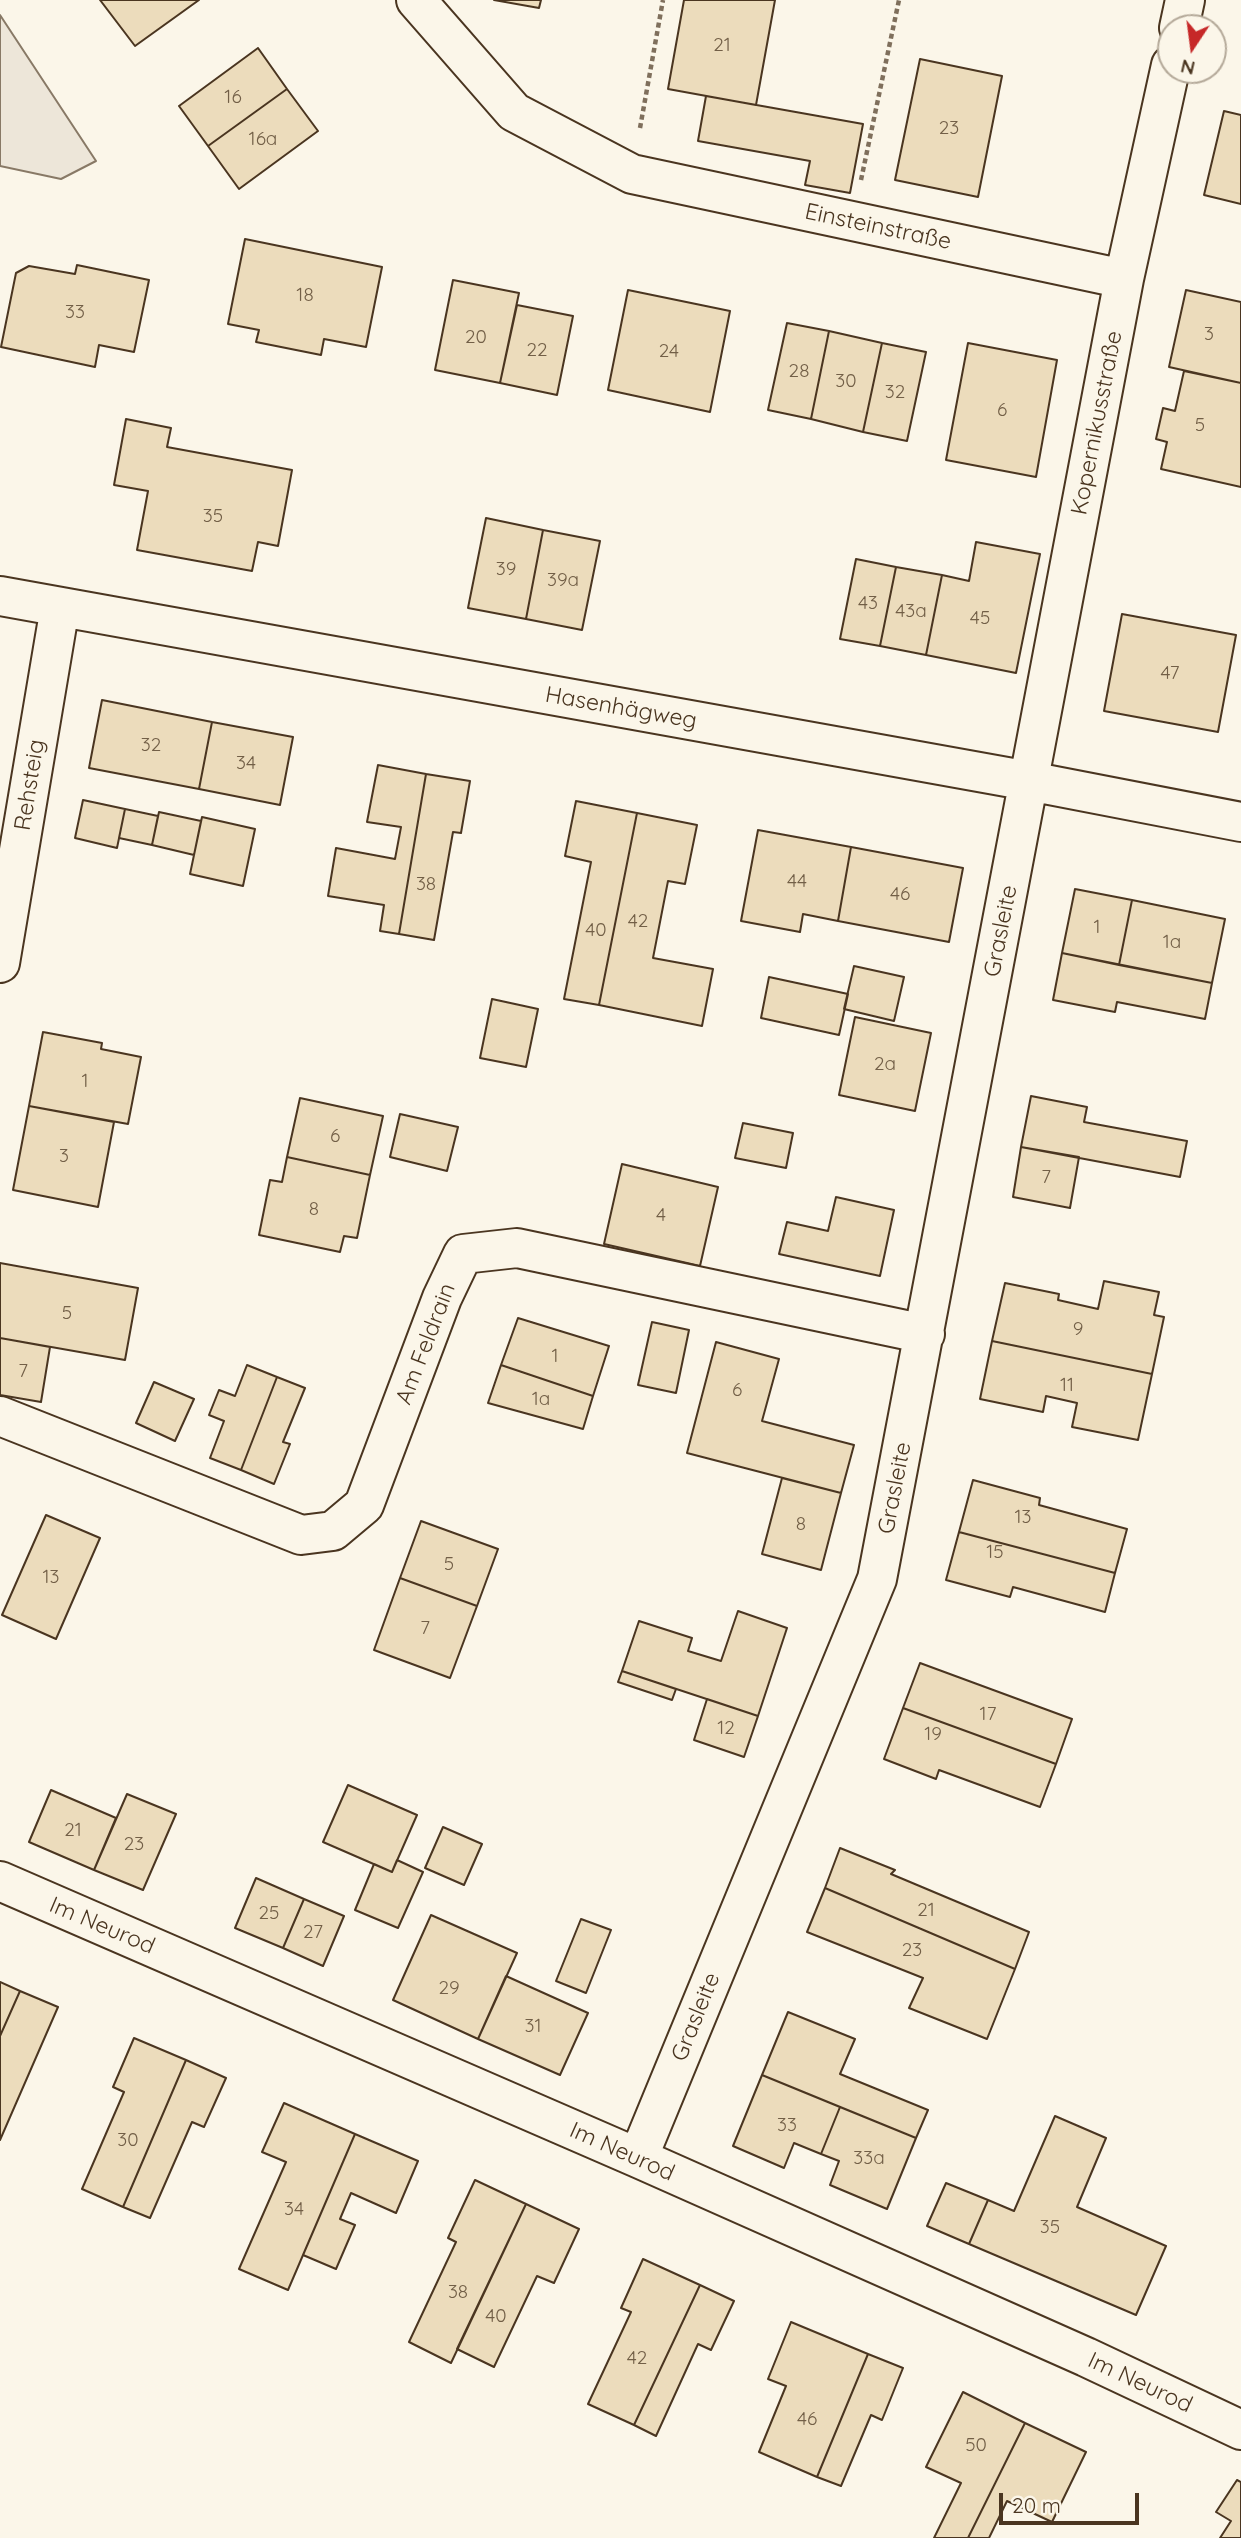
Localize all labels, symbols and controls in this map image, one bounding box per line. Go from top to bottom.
north arrow [1157,14,1227,84]
house number: 21 [713,34,731,56]
text: N [1178,54,1197,81]
house number: 16 [224,86,242,108]
house number: 23 [939,117,959,139]
house number: 16a [249,128,277,150]
street label: Einsteinstraße [802,198,954,256]
house number: 18 [296,284,314,306]
house number: 33 [65,301,85,323]
house number: 3 [1204,323,1214,345]
house number: 20 [465,326,487,348]
street label: Kopernikusstraße [1066,329,1128,517]
house number: 22 [526,339,548,361]
house number: 24 [659,340,679,362]
house number: 28 [789,360,809,382]
house number: 30 [835,370,857,392]
house number: 32 [885,381,905,403]
house number: 6 [997,399,1007,421]
house number: 5 [1195,414,1205,436]
house number: 35 [203,505,223,527]
house number: 39 [496,558,516,580]
house number: 39a [547,569,579,591]
house number: 43 [858,592,878,614]
house number: 43a [895,600,927,622]
house number: 45 [970,607,990,629]
house number: 47 [1160,662,1180,684]
street label: Hasenhägweg [543,681,699,735]
house number: 32 [141,734,161,756]
street label: Rehsteig [9,737,51,833]
house number: 34 [236,752,256,774]
house number: 44 [787,870,807,892]
house number: 38 [416,873,436,895]
house number: 46 [890,883,910,905]
street label: Grasleite [979,883,1023,979]
house number: 42 [628,910,648,932]
house number: 1 [1093,916,1101,938]
house number: 40 [585,919,607,941]
house number: 1a [1163,931,1181,953]
house number: 2a [874,1053,896,1075]
house number: 1 [81,1070,89,1092]
house number: 6 [330,1125,340,1147]
house number: 3 [59,1145,69,1167]
house number: 7 [1041,1166,1051,1188]
house number: 8 [309,1198,319,1220]
house number: 4 [656,1204,666,1226]
street label: Am Feldrain [390,1280,462,1408]
house number: 5 [62,1302,72,1324]
house number: 9 [1073,1318,1083,1340]
house number: 1 [551,1345,559,1367]
house number: 7 [18,1360,28,1382]
house number: 11 [1060,1374,1074,1396]
house number: 6 [732,1379,742,1401]
house number: 1a [532,1388,550,1410]
street label: Grasleite [873,1440,917,1536]
house number: 13 [1015,1506,1031,1528]
house number: 8 [796,1513,806,1535]
house number: 15 [986,1541,1004,1563]
house number: 5 [444,1553,454,1575]
house number: 13 [43,1566,59,1588]
house number: 7 [420,1617,430,1639]
house number: 17 [980,1703,996,1725]
house number: 12 [717,1717,735,1739]
house number: 19 [924,1723,942,1745]
house number: 21 [64,1819,82,1841]
house number: 23 [124,1833,144,1855]
street label: Im Neurod [45,1891,159,1961]
house number: 21 [917,1899,935,1921]
house number: 25 [259,1902,279,1924]
house number: 27 [303,1921,323,1943]
house number: 23 [902,1939,922,1961]
street label: Grasleite [666,1969,726,2065]
house number: 29 [438,1977,460,1999]
house number: 31 [525,2015,541,2037]
house number: 33 [777,2114,797,2136]
street label: Im Neurod [565,2117,679,2187]
house number: 30 [117,2129,139,2151]
house number: 33a [853,2147,885,2169]
house number: 34 [284,2198,304,2220]
house number: 35 [1040,2216,1060,2238]
house number: 38 [448,2281,468,2303]
house number: 40 [485,2305,507,2327]
house number: 42 [627,2347,647,2369]
street label: Im Neurod [1083,2347,1197,2419]
house number: 46 [797,2408,817,2430]
house number: 50 [965,2434,987,2456]
scale bar [1003,2478,1143,2522]
text: 20 m [1012,2492,1061,2518]

